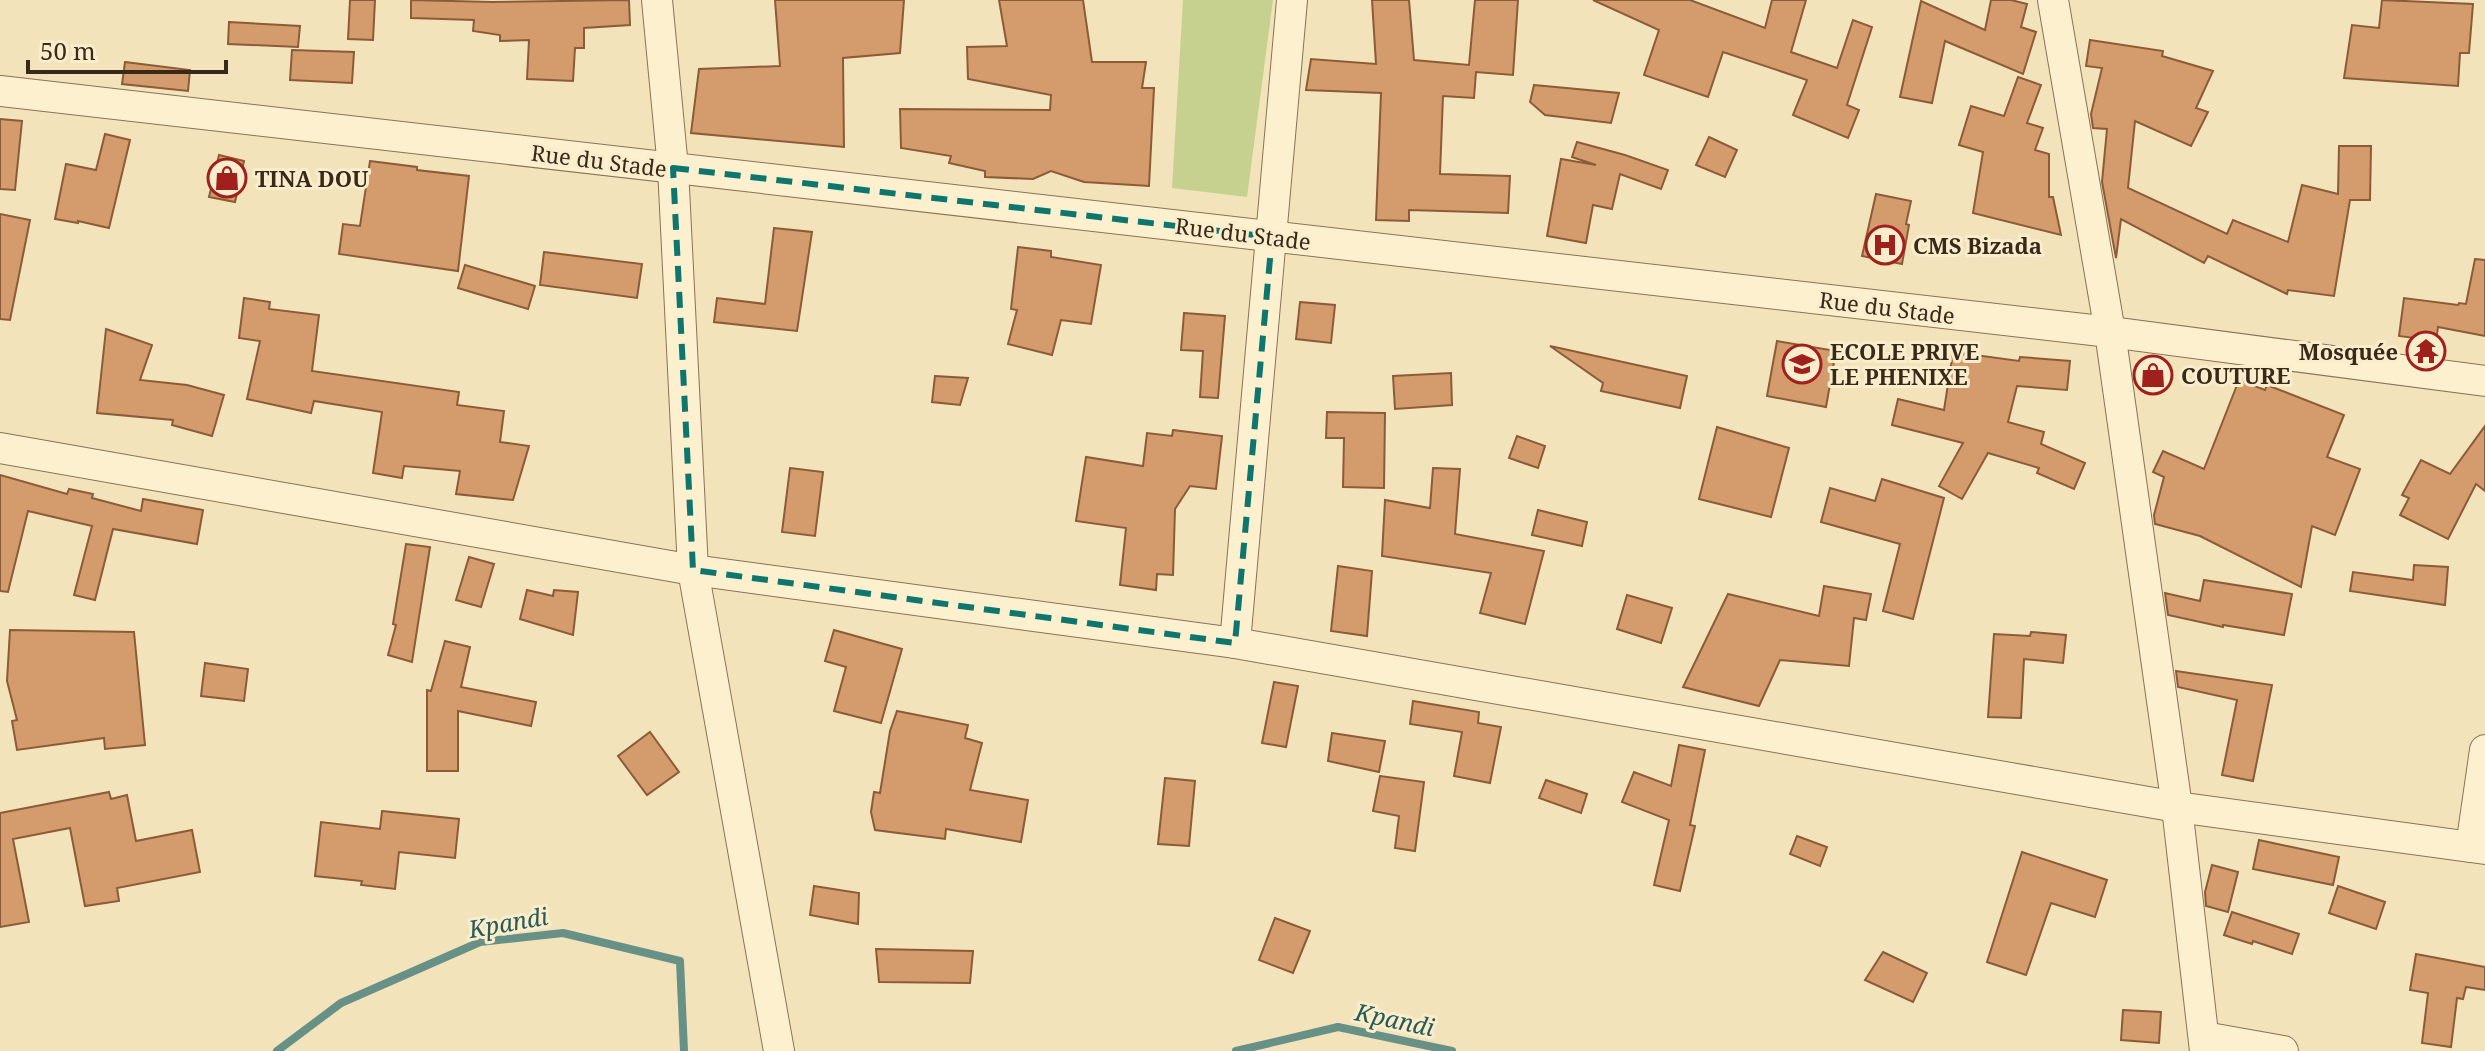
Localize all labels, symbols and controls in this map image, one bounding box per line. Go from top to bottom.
scale bar [28,24,226,74]
text: 50 m [40,34,96,67]
street label: Rue du Stade [529,137,669,183]
shop icon: TINA DOU [206,157,248,199]
place label: TINA DOU [255,163,369,193]
street label: Rue du Stade [1173,210,1313,256]
hospital icon: CMS Bizada [1864,224,1906,266]
place label: CMS Bizada [1913,230,2042,260]
street label: Rue du Stade [1817,284,1957,330]
temple icon: Mosquée [2405,330,2447,372]
place label: ECOLE PRIVE LE PHENIXE [1830,336,1979,391]
place label: Mosquée [2299,336,2398,366]
school or university icon: ECOLE PRIVE LE PHENIXE [1781,343,1823,385]
shop icon: COUTURE [2132,354,2174,396]
place label: COUTURE [2181,360,2290,390]
water label: Kpandi [465,899,550,945]
water label: Kpandi [1351,994,1438,1043]

